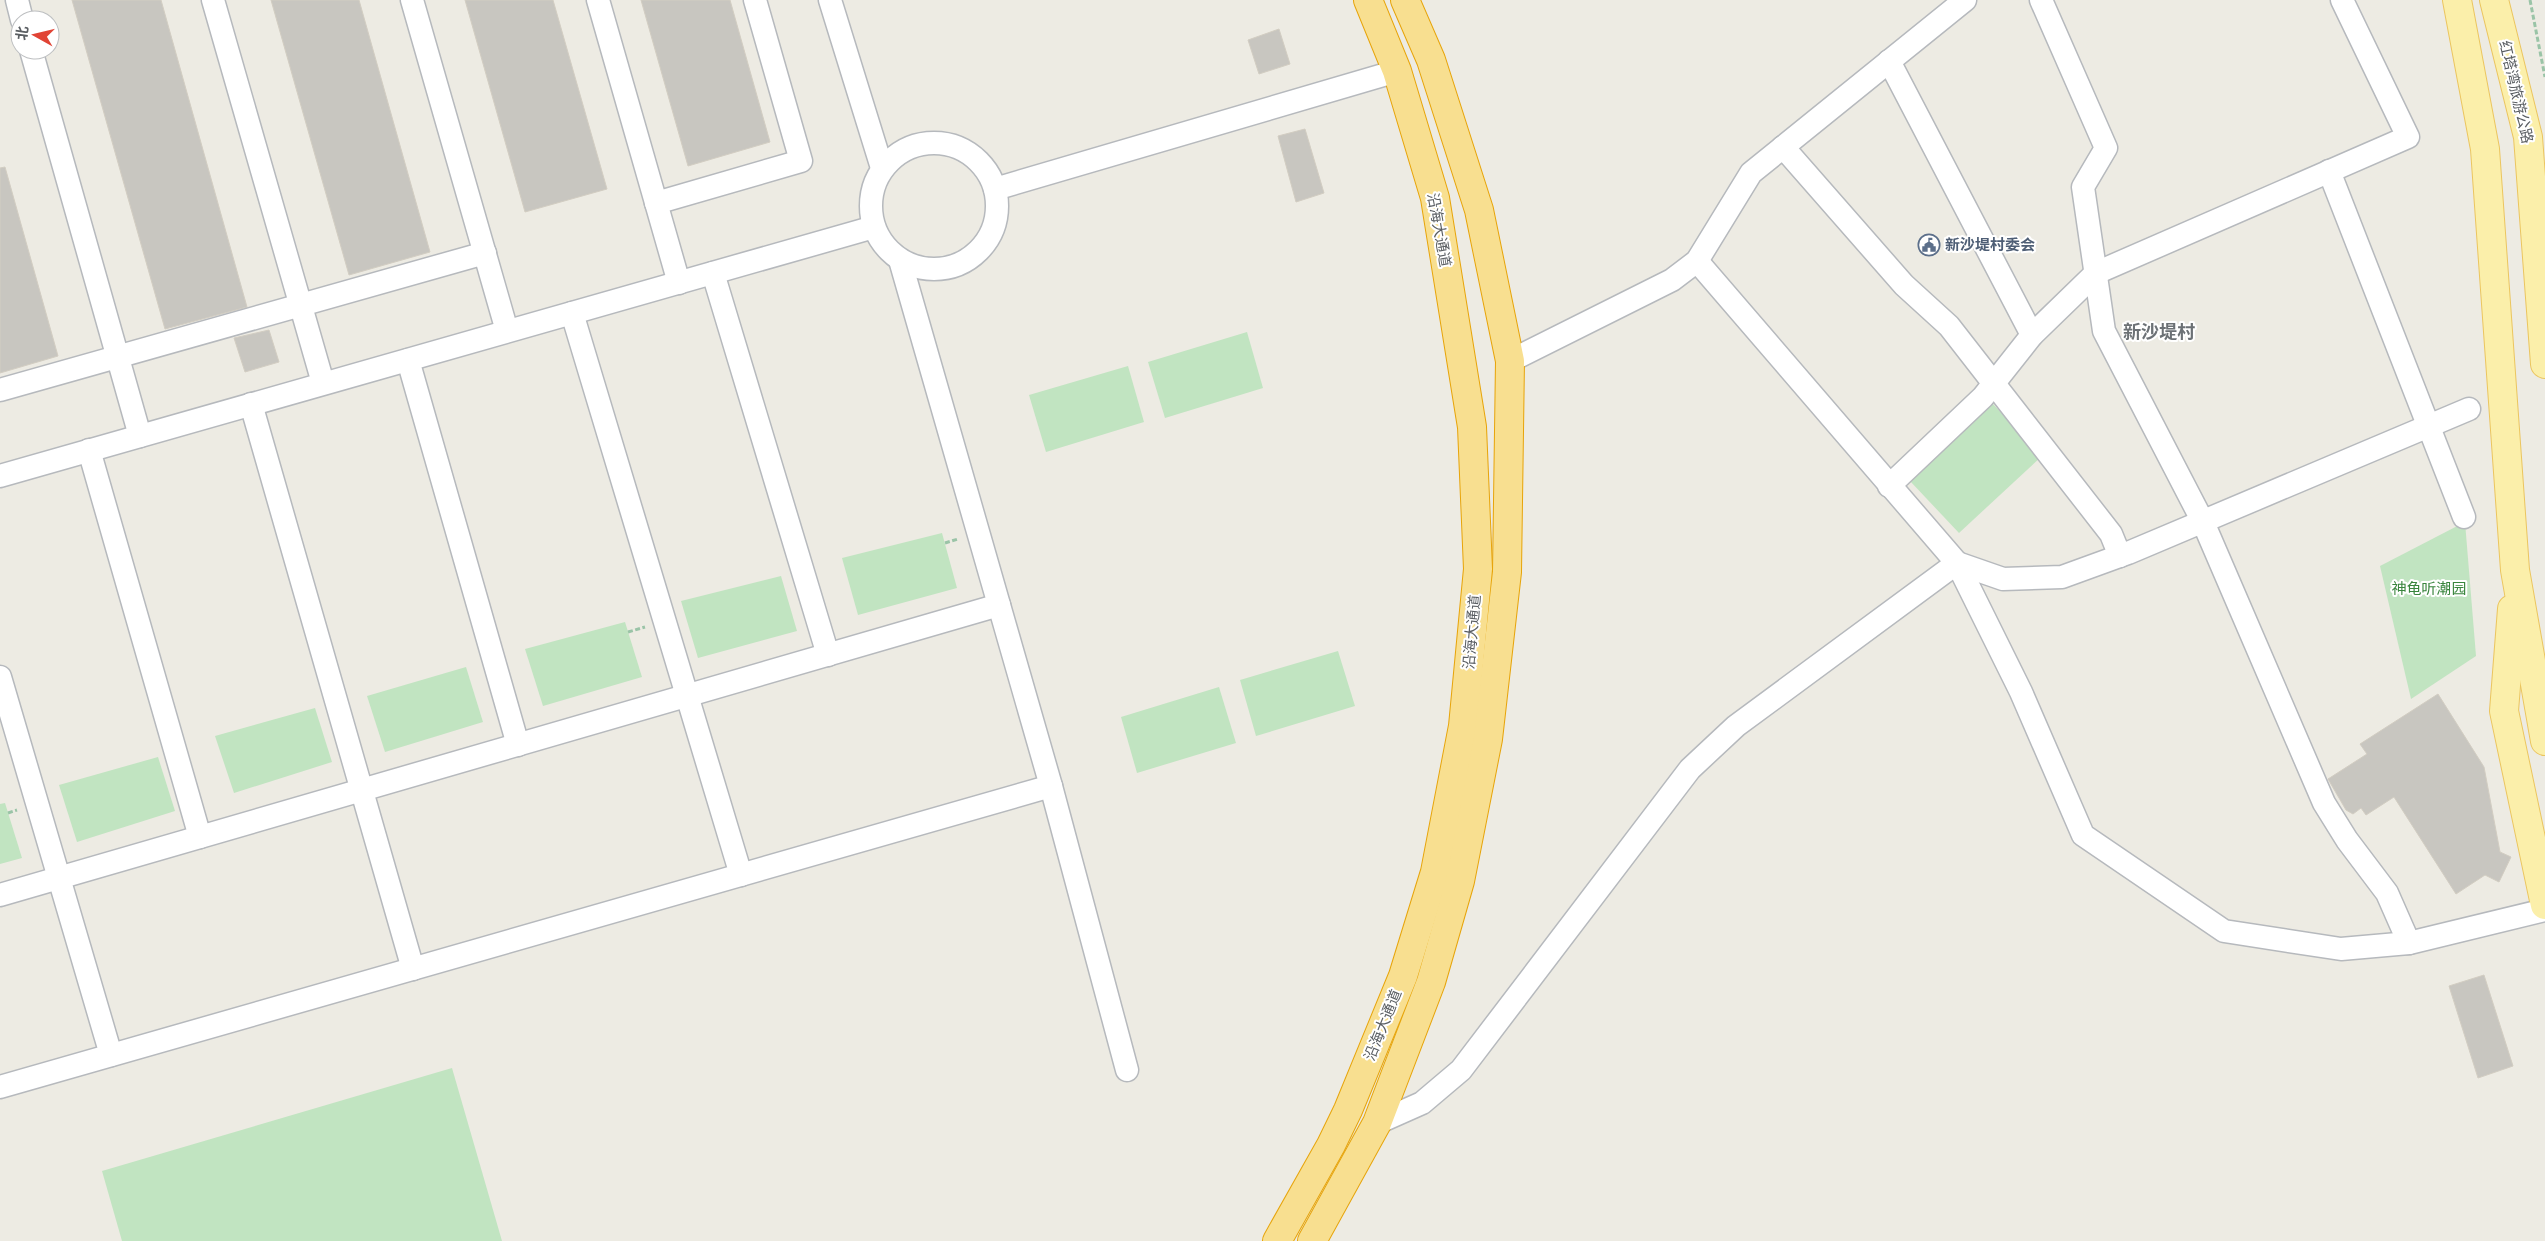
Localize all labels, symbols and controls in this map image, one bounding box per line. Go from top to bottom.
north arrow [10,10,60,60]
text: 北 [13,25,31,41]
street label: 红塔湾旅游公路 [2495,39,2537,145]
street label: 沿海大通道 [1424,191,1454,269]
public building icon: 新沙堤村委会 [1917,233,1941,257]
place label: 新沙堤村委会 [1945,236,2035,254]
district label: 新沙堤村 [2123,321,2195,342]
park label: 神龟听潮园 [2391,580,2467,598]
street label: 沿海大通道 [1460,594,1484,670]
street label: 沿海大通道 [1361,987,1405,1063]

